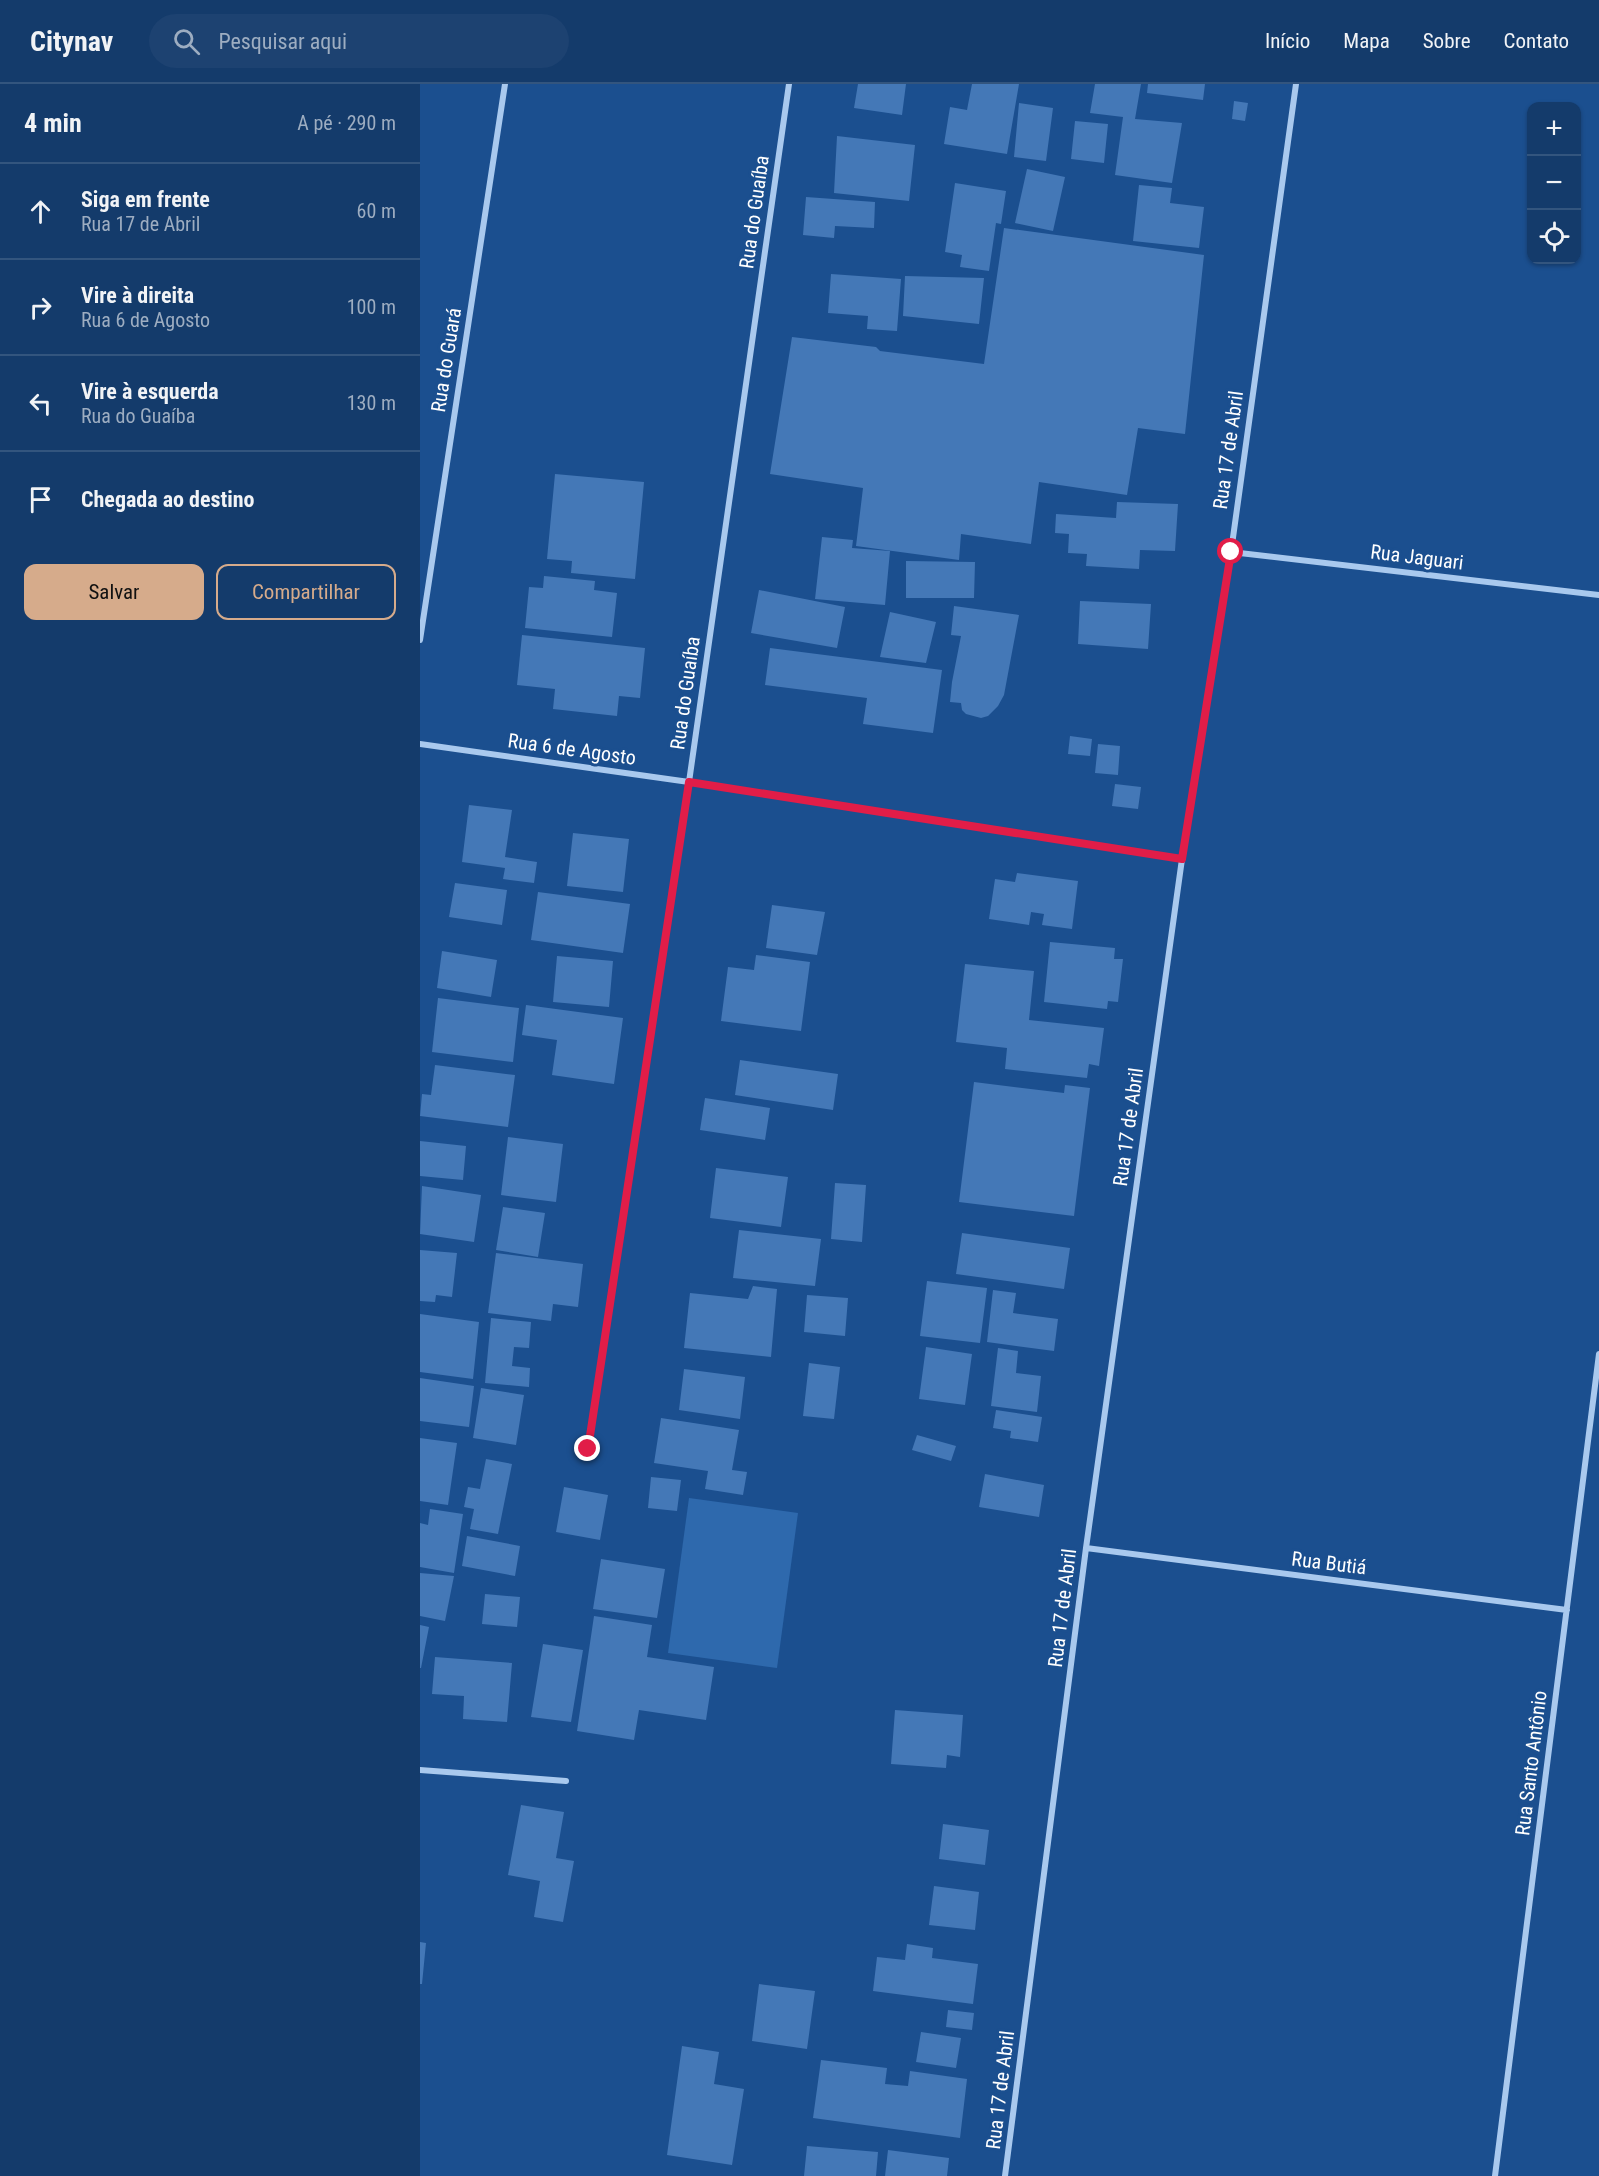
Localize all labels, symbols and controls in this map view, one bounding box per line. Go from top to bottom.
search box [149,14,569,68]
text: Citynav [30,25,113,58]
icon: search [170,25,203,58]
text: Pesquisar aqui [218,29,347,54]
text: Início [1265,29,1310,53]
text: Mapa [1343,29,1390,53]
text: Sobre [1423,29,1471,53]
text: Contato [1504,29,1569,53]
map controls [1527,102,1581,264]
button: + [1527,102,1581,156]
text: 4 min [24,108,82,138]
text: A pé · 290 m [297,111,396,135]
street label: Rua do Guaíba [734,154,774,270]
button: − [1527,156,1581,210]
text: Siga em frente [81,187,210,212]
icon: ahead [24,195,57,228]
text: 60 m [357,199,396,223]
button: locate [1527,210,1581,264]
text: Rua 17 de Abril [81,212,200,236]
text: Vire à direita [81,283,194,308]
icon: right [24,291,57,324]
text: 100 m [347,295,396,319]
street label: Rua do Guará [426,306,466,414]
text: Rua 6 de Agosto [81,308,210,332]
text: Vire à esquerda [81,379,219,404]
icon: left [24,387,57,420]
street label: Rua 17 de Abril [1208,389,1248,511]
text: 130 m [347,391,396,415]
text: Rua do Guaíba [81,404,195,428]
icon: arrive [24,483,57,516]
text: Chegada ao destino [81,487,255,512]
route start [1217,538,1243,564]
street label: Rua Jaguari [1369,539,1465,575]
button: Salvar [24,564,204,620]
button: Compartilhar [216,564,396,620]
street label: Rua do Guaíba [665,635,705,751]
street label: Rua 6 de Agosto [506,728,638,770]
street label: Rua 17 de Abril [1108,1066,1148,1188]
route end [574,1435,600,1461]
street label: Rua 17 de Abril [1043,1547,1081,1669]
street label: Rua Butiá [1290,1547,1368,1579]
street label: Rua Santo Antônio [1510,1689,1552,1837]
street label: Rua 17 de Abril [981,2029,1019,2151]

